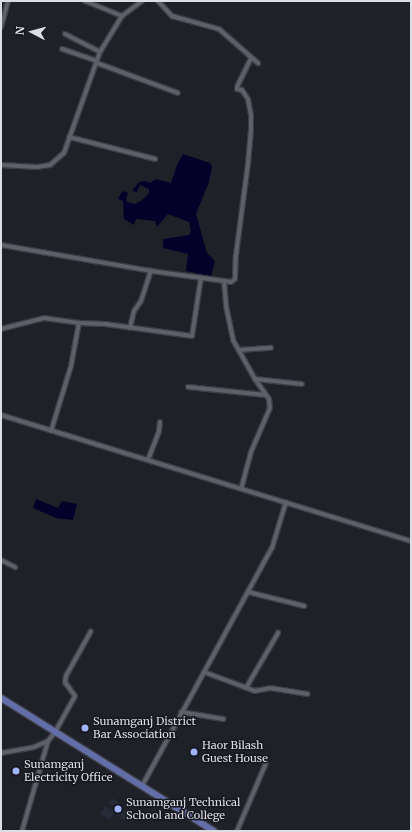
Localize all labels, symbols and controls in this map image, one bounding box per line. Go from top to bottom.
north arrow [12,12,52,52]
text: N [13,26,27,36]
place label: Sunamganj District Bar Association [93,715,196,741]
marker: Sunamganj District Bar Association [80,723,90,733]
place label: Haor Bilash Guest House [202,739,268,765]
marker: Haor Bilash Guest House [189,747,199,757]
place label: Sunamganj Electricity Office [24,758,112,784]
marker: Sunamganj Electricity Office [11,766,21,776]
place label: Sunamganj Technical School and College [126,796,240,822]
marker: Sunamganj Technical School and College [113,804,123,814]

